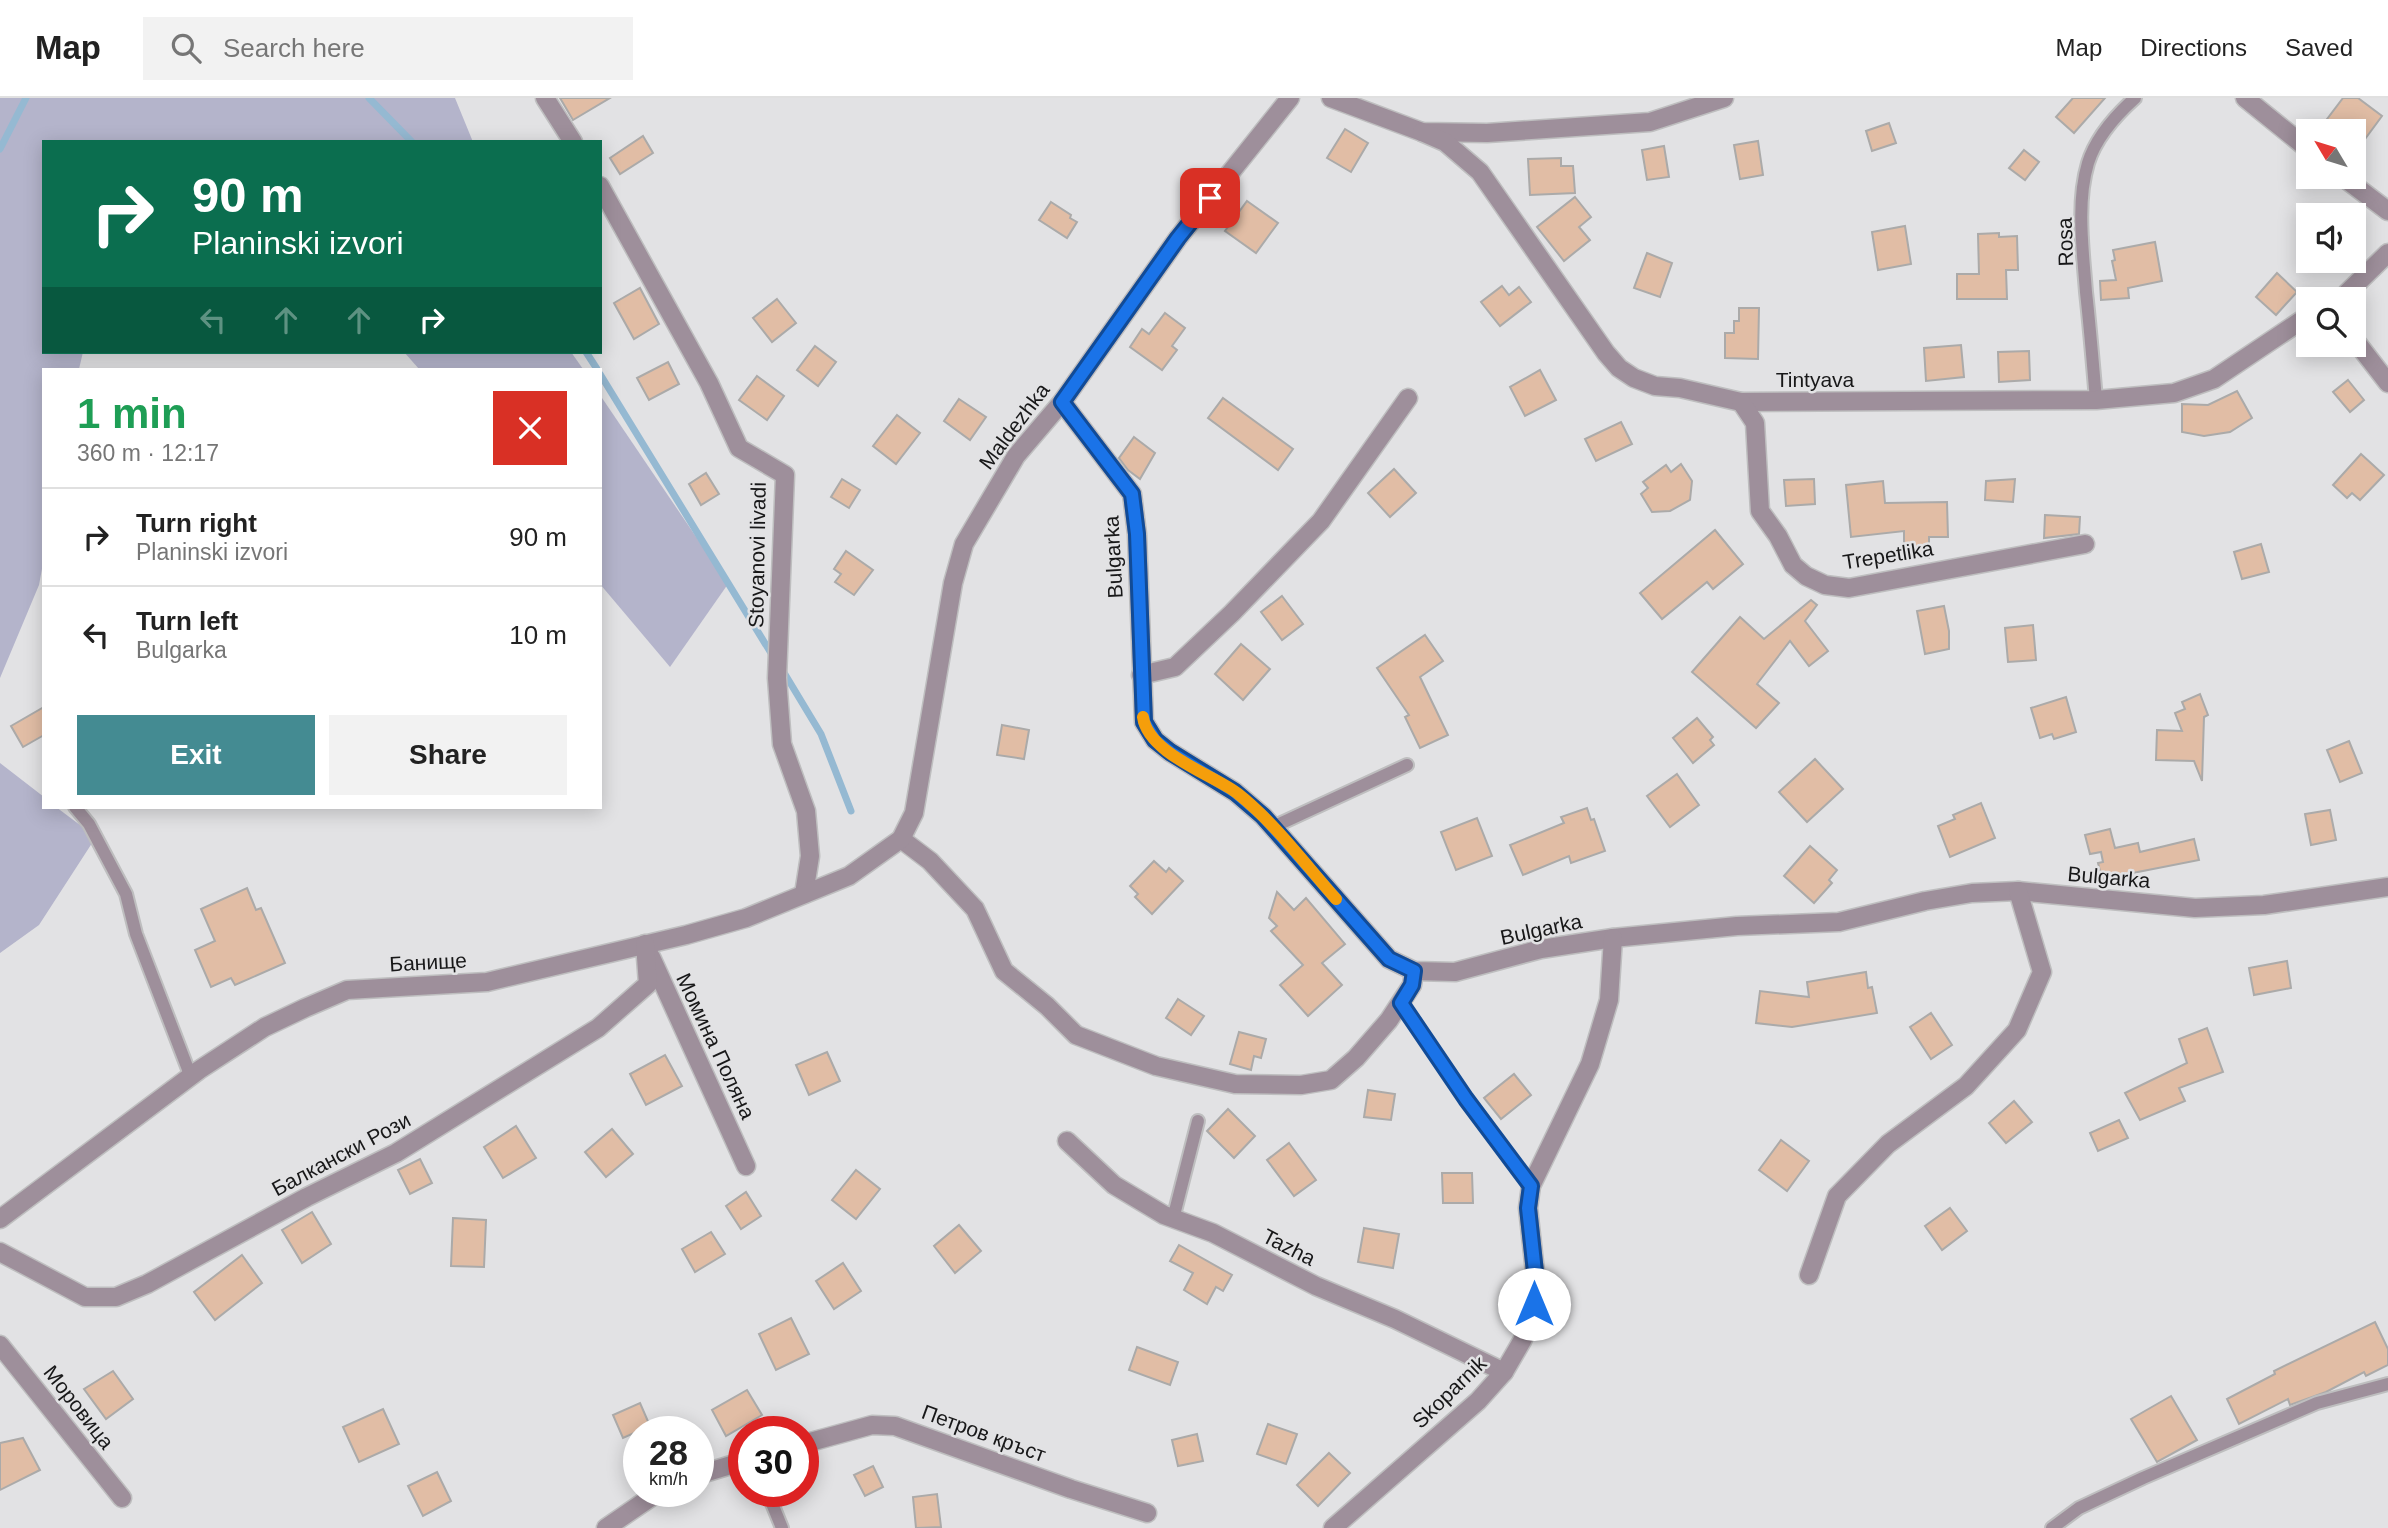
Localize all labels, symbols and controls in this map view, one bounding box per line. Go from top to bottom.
search box [143,17,633,80]
text: Map [35,29,101,66]
icon: search [167,29,205,67]
text: Search here [223,33,365,63]
text: Map [2056,34,2102,61]
text: Directions [2140,34,2247,61]
text: Saved [2285,34,2353,61]
north arrow [2296,119,2366,189]
map controls [2296,119,2366,357]
icon: right [77,168,168,259]
text: 90 m [192,168,304,222]
pin [1180,168,1240,228]
icon: arrive [1191,179,1229,217]
button: sound [2296,203,2366,273]
street label: Rosa [2053,217,2077,267]
text: Planinski izvori [192,225,404,261]
button: search [2296,287,2366,357]
icon: left [194,301,232,339]
icon: ahead [267,301,305,339]
icon: ahead [340,301,378,339]
icon: right [413,301,451,339]
street label: Tintyava [1776,368,1855,391]
street label: Maldezhka [974,378,1054,473]
text: 1 min [77,390,187,437]
button: close [493,391,567,465]
text: 360 m · 12:17 [77,440,219,466]
street label: Stoyanovi livadi [744,482,770,628]
text: Turn right [136,508,257,538]
street label: Bulgarka [1099,515,1127,599]
icon: right [77,518,115,556]
text: 90 m [509,522,567,552]
street label: Trepetlika [1841,536,1935,574]
text: Planinski izvori [136,539,288,565]
text: Turn left [136,606,238,636]
icon: left [77,616,115,654]
text: 10 m [509,620,567,650]
text: Bulgarka [136,637,227,663]
button: Exit [77,715,315,795]
button: Share [329,715,567,795]
street label: Bulgarka [2067,862,2152,892]
street label: Bulgarka [1498,909,1584,949]
street label: Банище [389,948,467,976]
street label: Момина Поляна [672,970,760,1123]
street label: Балкански Рози [268,1108,414,1200]
street label: Tazha [1259,1224,1319,1270]
position arrow [1497,1267,1571,1341]
street label: Skoparnik [1407,1351,1491,1433]
street label: Моровица [39,1361,119,1453]
street label: Петров кръст [919,1400,1049,1466]
speed limit sign: 30 [728,1416,819,1507]
text: 28 [649,1433,688,1472]
text: km/h [649,1469,688,1489]

